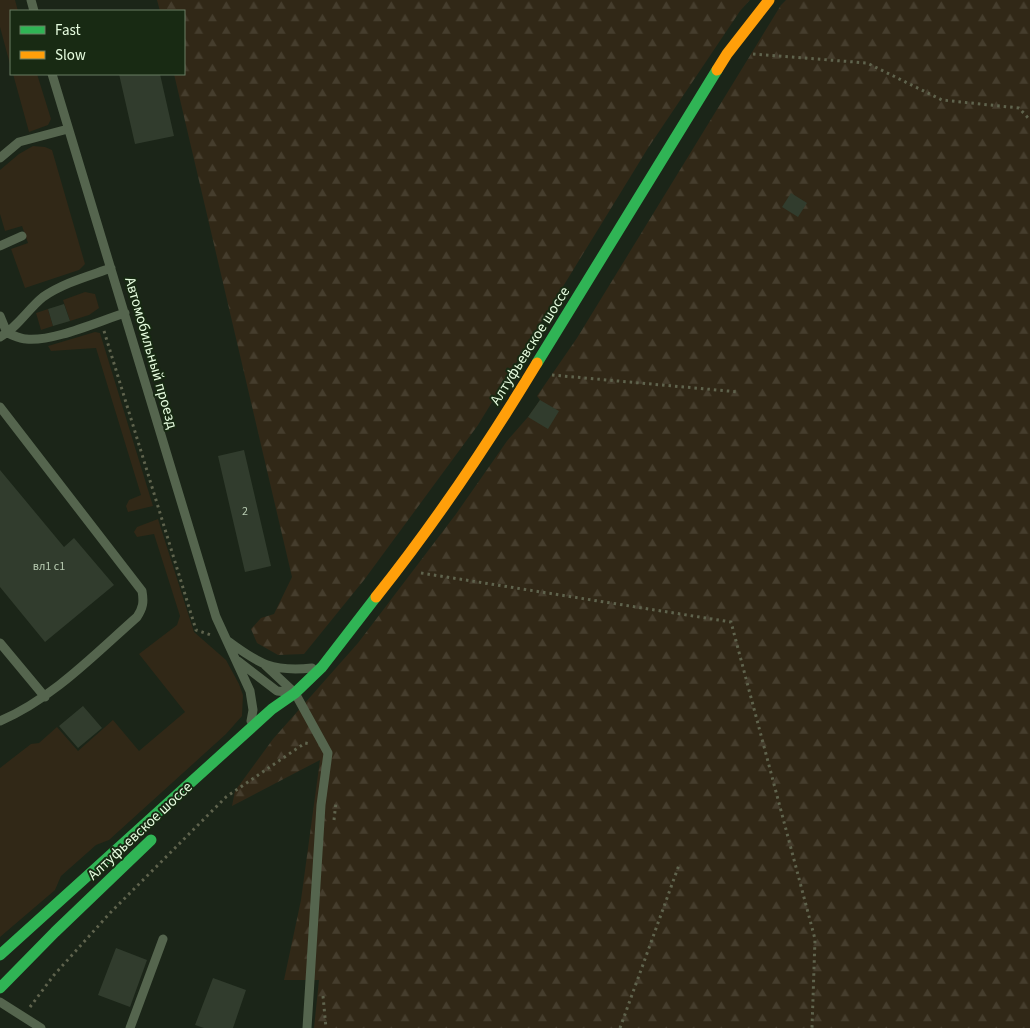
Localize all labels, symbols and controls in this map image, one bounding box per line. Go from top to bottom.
legend [10,10,185,75]
text: Fast [55,20,81,41]
text: Slow [55,45,86,66]
street label: Автомобильный проезд [119,275,183,431]
street label: Алтуфьевское шоссе [485,283,575,409]
house number: 2 [242,503,248,520]
house number: вл1 с1 [33,558,65,575]
street label: Алтуфьевское шоссе [83,777,197,885]

